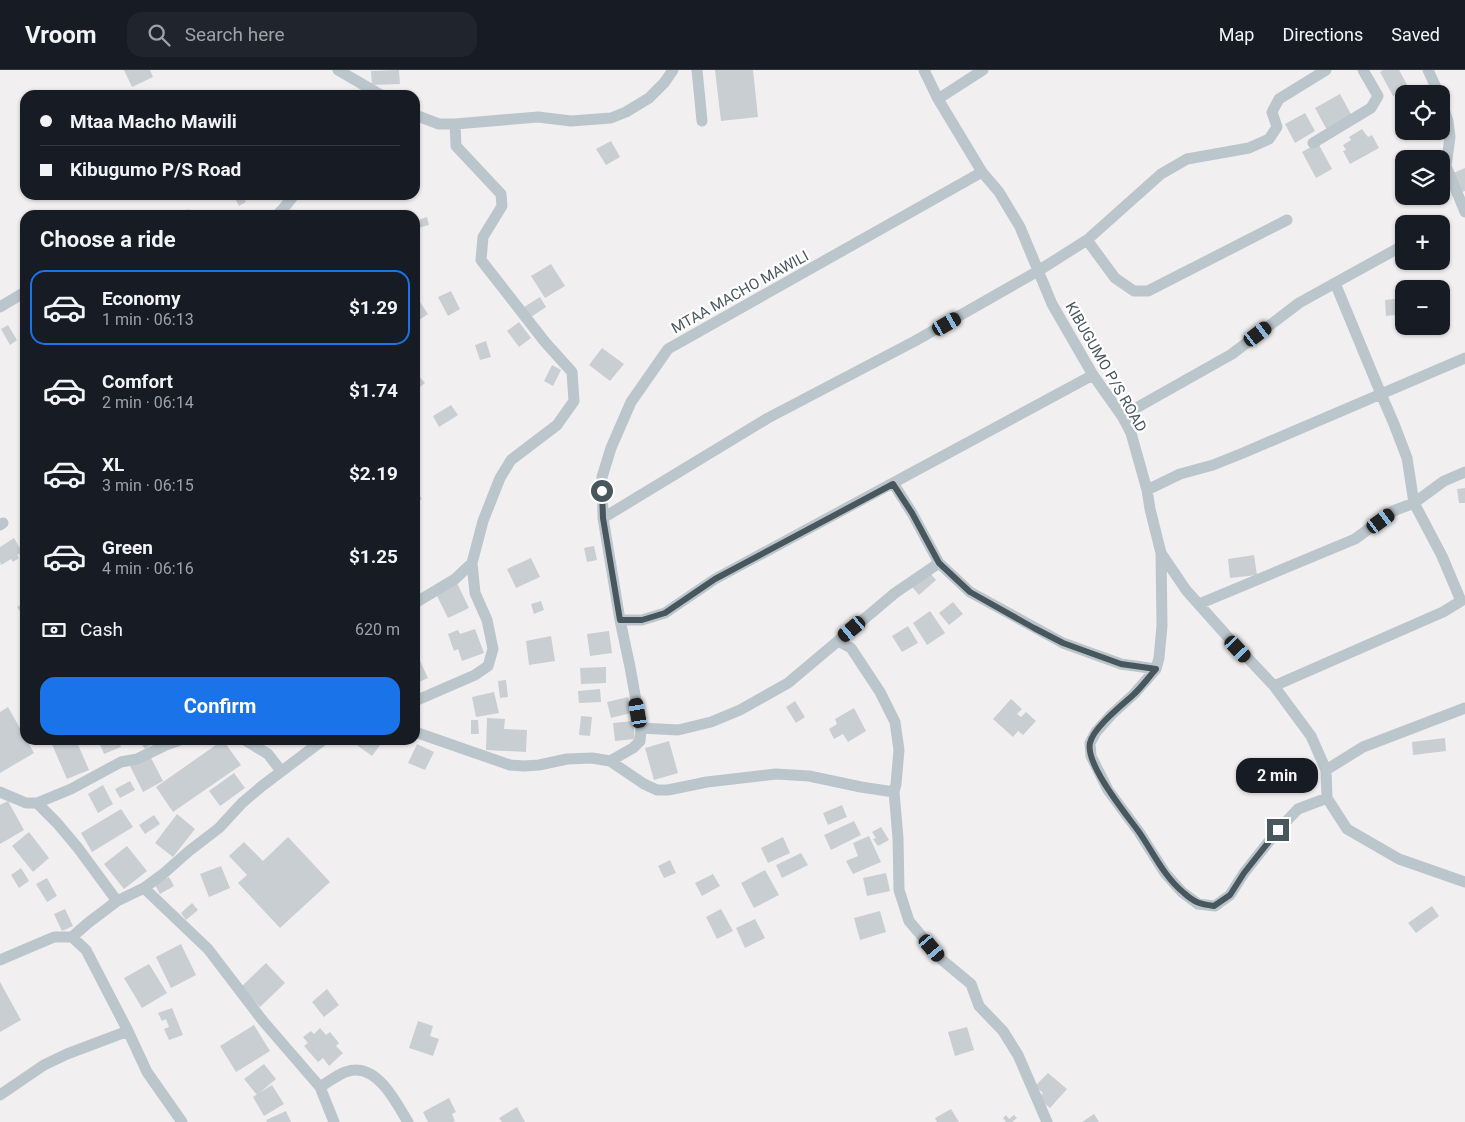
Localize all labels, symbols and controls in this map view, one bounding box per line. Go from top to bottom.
search box [127,12,477,57]
text: Vroom [25,21,97,49]
icon: search [145,21,173,49]
text: Search here [185,23,285,46]
text: Map [1219,24,1254,45]
text: Directions [1282,24,1363,45]
text: Saved [1391,24,1440,45]
map controls [1395,85,1450,335]
button: locate [1395,85,1450,140]
text: Mtaa Macho Mawili [70,110,237,133]
button: layers [1395,150,1450,205]
text: Kibugumo P/S Road [70,158,241,181]
button: + [1395,215,1450,270]
text: Choose a ride [40,227,176,252]
street label: MTAA MACHO MAWILI [668,247,812,337]
button: − [1395,280,1450,335]
icon: car [42,285,87,330]
text: Economy [102,287,181,310]
text: $1.29 [349,296,398,319]
street label: KIBUGUMO P/S ROAD [1061,299,1151,435]
text: 1 min · 06:13 [102,310,194,329]
car [930,310,963,338]
car [1241,319,1274,349]
icon: car [42,368,87,413]
text: Comfort [102,370,173,393]
text: $1.74 [349,379,398,402]
text: 2 min · 06:14 [102,393,194,412]
icon: car [42,451,87,496]
text: XL [102,453,124,476]
text: $2.19 [349,462,398,485]
text: 3 min · 06:15 [102,476,194,495]
route start [591,480,613,502]
car [1364,506,1397,536]
icon: car [42,534,87,579]
text: Green [102,536,153,559]
text: $1.25 [349,545,398,568]
text: 4 min · 06:16 [102,559,194,578]
car [835,614,868,644]
icon: cash [40,616,68,644]
text: Cash [80,618,123,641]
text: 620 m [355,620,400,639]
car [1222,633,1253,665]
button: Confirm [40,677,400,735]
car [628,697,647,729]
callout: 2 min [1237,758,1319,792]
text: 2 min [1257,766,1297,785]
route end [1267,819,1289,841]
car [916,932,947,964]

